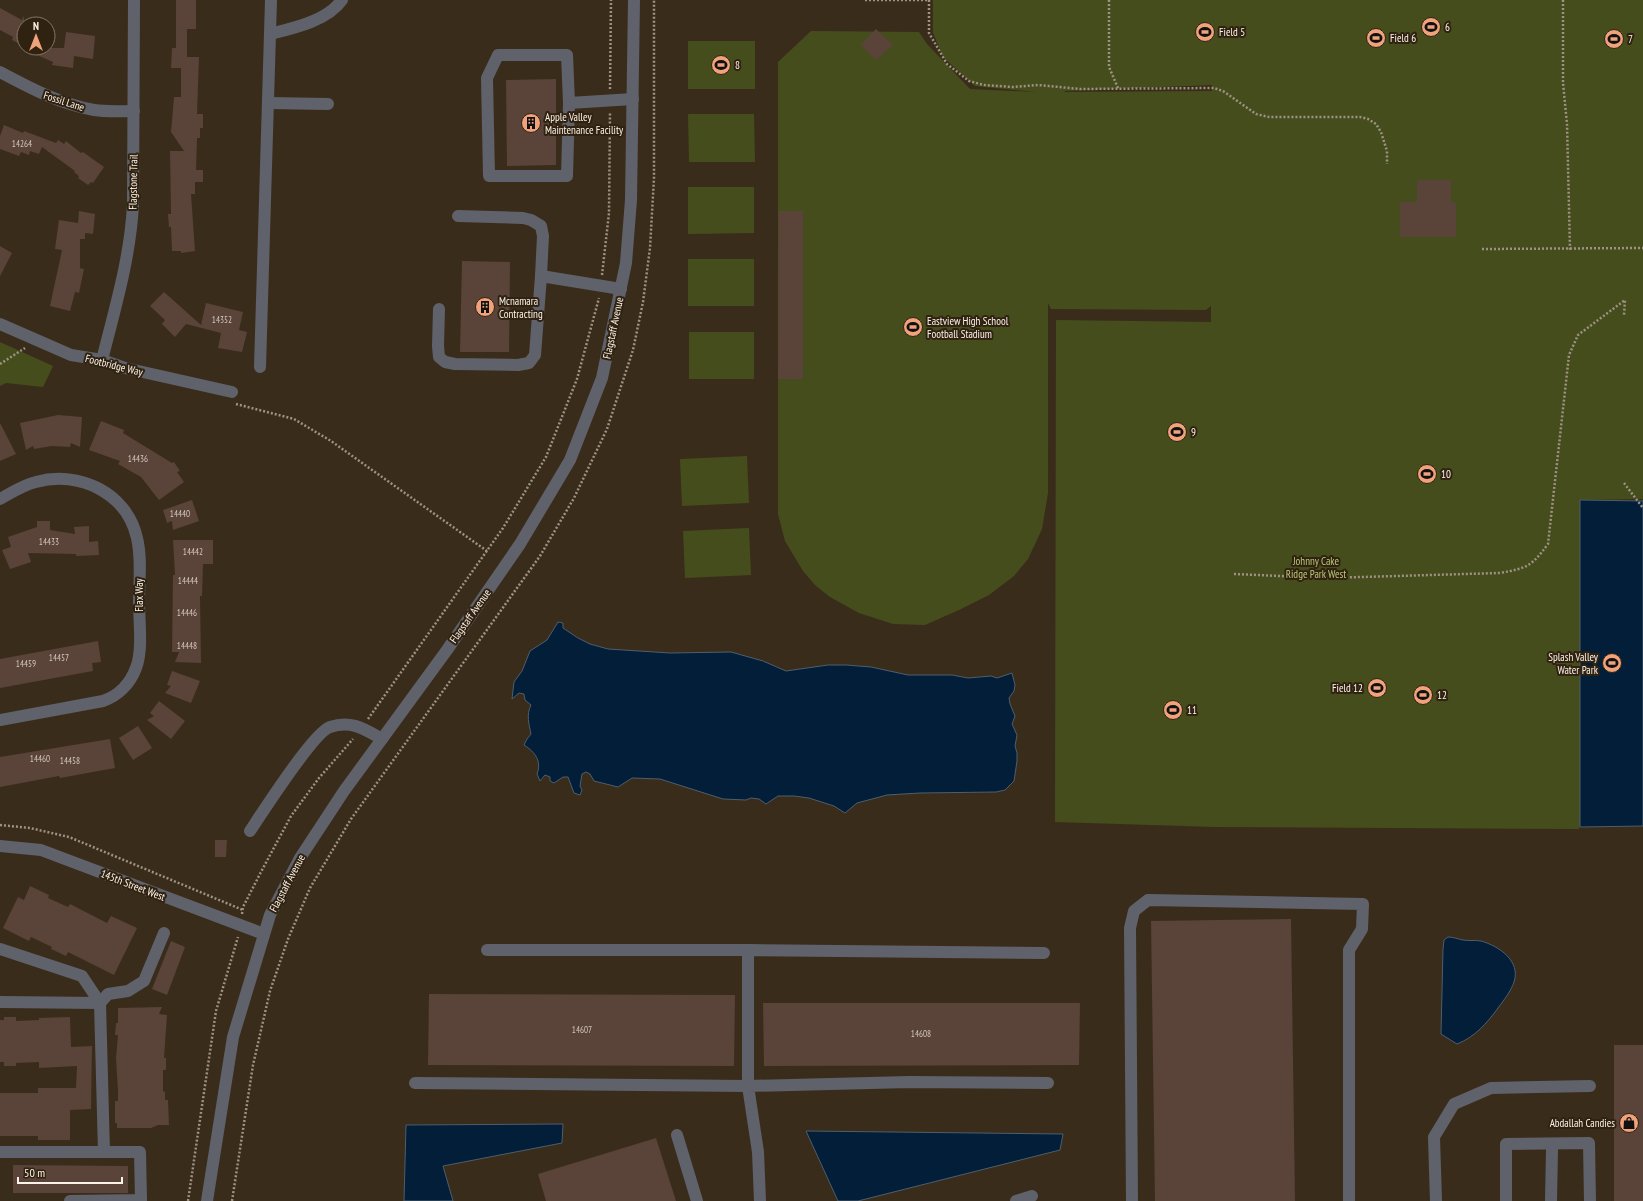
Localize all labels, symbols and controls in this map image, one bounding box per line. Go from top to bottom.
north arrow [16,16,56,56]
sports icon: 6 [1420,16,1442,38]
text: N [33,19,39,33]
place label: 6 [1445,20,1450,34]
sports icon: Field 5 [1194,21,1216,43]
place label: Field 5 [1219,25,1245,39]
sports icon: Field 6 [1365,27,1387,49]
sports icon: 7 [1603,28,1625,50]
place label: Field 6 [1390,31,1416,45]
place label: 7 [1628,32,1633,46]
sports icon: 8 [710,54,732,76]
place label: 8 [735,58,740,72]
street label: Fossil Lane [42,88,87,114]
place label: Apple Valley Maintenance Facility [545,110,624,137]
building icon: Apple Valley Maintenance Facility [520,112,542,134]
house number: 14264 [12,138,32,149]
street label: Flagstone Trail [126,154,140,210]
place label: Mcnamara Contracting [499,294,543,321]
street label: Flagstaff Avenue [600,295,626,360]
building icon: Mcnamara Contracting [474,296,496,318]
house number: 14352 [212,314,232,325]
place label: Eastview High School Football Stadium [927,314,1009,341]
sports icon: Eastview High School Football Stadium [902,316,924,338]
street label: Footbridge Way [84,351,145,379]
sports icon: 9 [1166,421,1188,443]
place label: 9 [1191,425,1196,439]
house number: 14436 [128,453,148,464]
sports icon: 10 [1416,463,1438,485]
place label: 10 [1441,467,1451,481]
house number: 14440 [170,508,190,519]
house number: 14433 [39,536,59,547]
house number: 14442 [183,546,203,557]
park label: Johnny Cake Ridge Park West [1286,554,1346,581]
house number: 14444 [178,575,198,586]
street label: Flax Way [132,577,146,612]
street label: Flagstaff Avenue [446,586,494,646]
house number: 14446 [177,607,197,618]
house number: 14448 [177,640,197,651]
place label: Splash Valley Water Park [1548,650,1599,677]
house number: 14457 [49,652,69,663]
sports icon: Splash Valley Water Park [1601,652,1623,674]
house number: 14459 [16,658,36,669]
sports icon: Field 12 [1366,677,1388,699]
place label: Field 12 [1332,681,1363,695]
sports icon: 12 [1412,684,1434,706]
place label: 12 [1437,688,1447,702]
sports icon: 11 [1162,699,1184,721]
place label: 11 [1187,703,1197,717]
house number: 14460 [30,753,50,764]
house number: 14458 [60,755,80,766]
street label: Flagstaff Avenue [266,852,308,914]
street label: 145th Street West [99,866,167,904]
house number: 14607 [572,1024,592,1035]
house number: 14608 [911,1028,931,1039]
shop icon: Abdallah Candies [1618,1112,1640,1134]
place label: Abdallah Candies [1550,1116,1615,1130]
scale bar [18,1159,122,1185]
text: 50 m [24,1165,45,1180]

